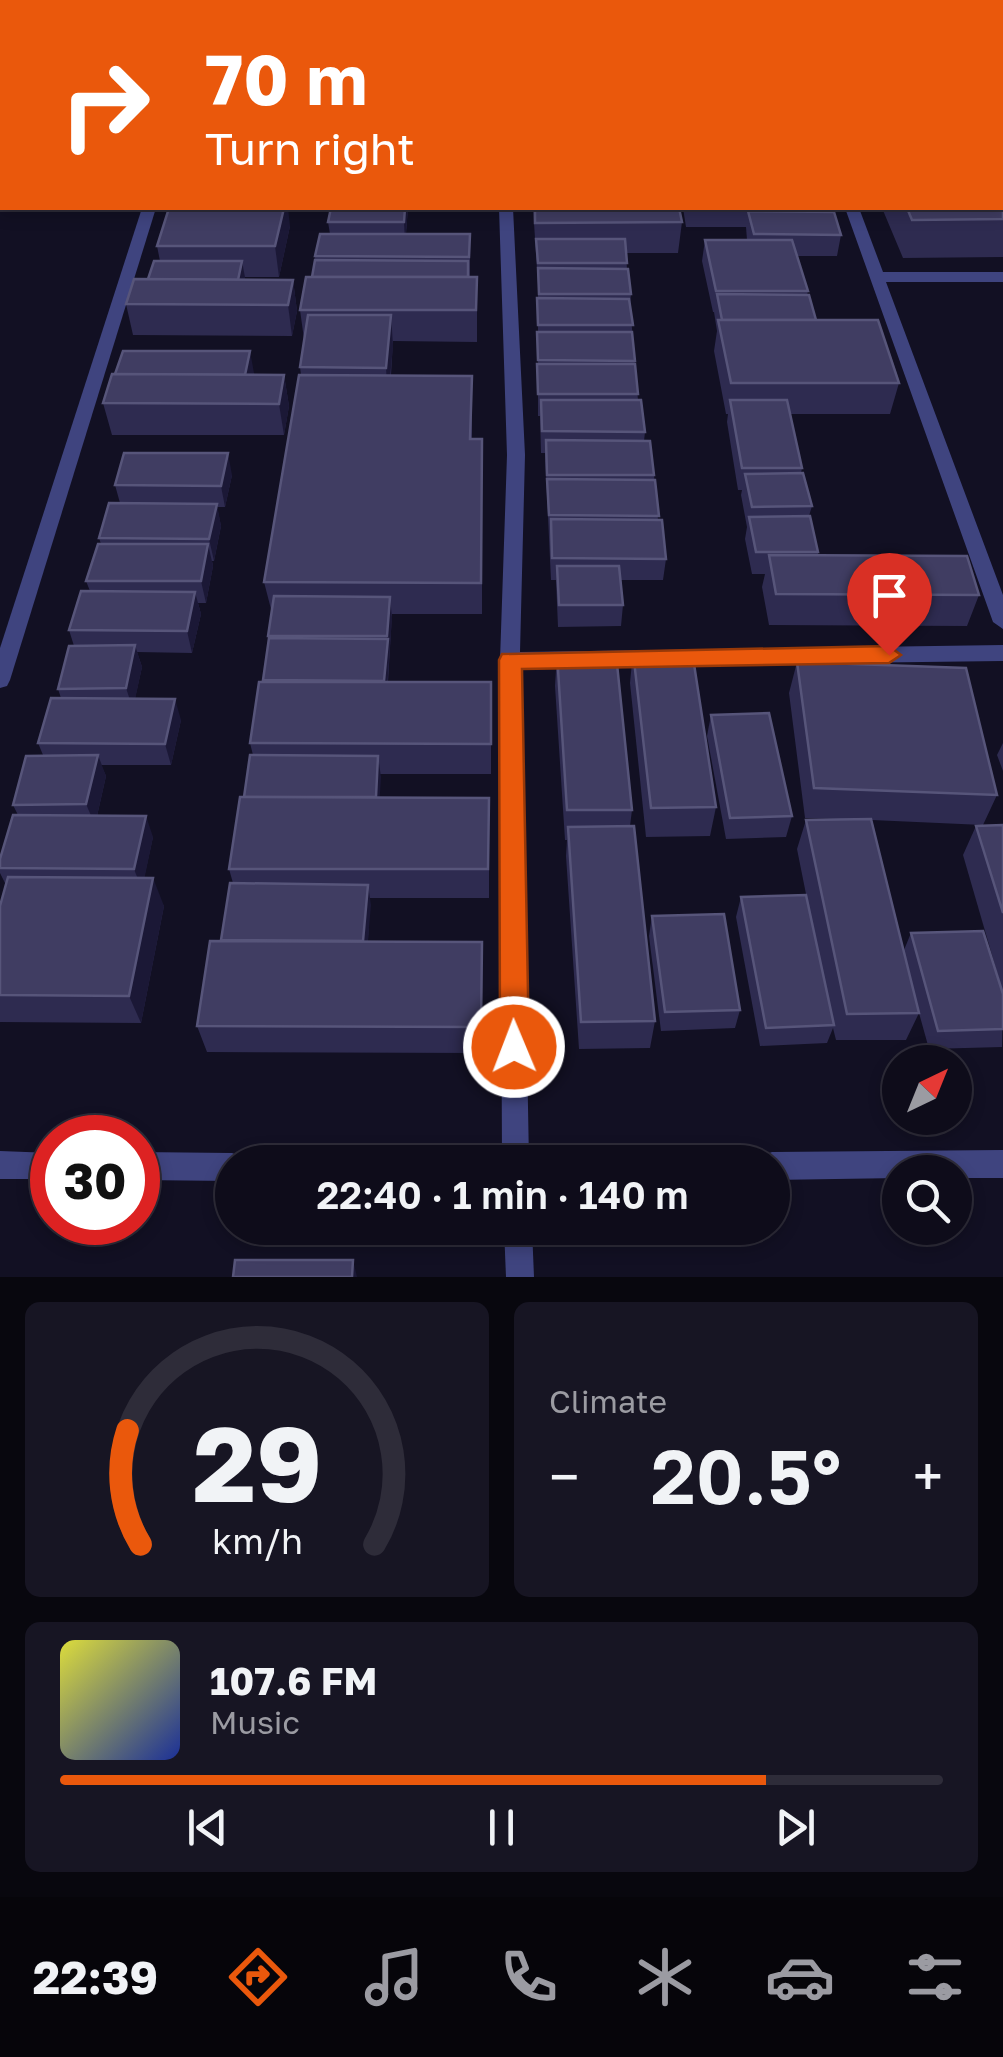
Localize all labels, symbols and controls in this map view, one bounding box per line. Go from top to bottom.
text: 70 m [205,36,367,120]
icon: right [40,40,170,170]
text: Turn right [205,121,415,175]
pin [847,553,932,656]
icon: arrive [862,568,917,623]
position arrow [462,995,566,1099]
north arrow [882,1045,972,1135]
map controls [882,1045,972,1245]
speed limit sign: 30 [30,1115,160,1245]
button: search [882,1155,972,1245]
text: 22:40 · 1 min · 140 m [316,1172,689,1217]
text: Climate [549,1382,667,1420]
text: 29 [192,1400,322,1525]
text: 20.5° [651,1430,841,1521]
text: − [549,1443,579,1509]
text: + [913,1443,943,1509]
text: km/h [212,1519,302,1562]
text: 107.6 FM [210,1658,377,1703]
text: Music [210,1703,300,1741]
icon: previous [180,1800,235,1855]
icon: pause [474,1800,529,1855]
icon: next [768,1800,823,1855]
icon: directions [223,1942,293,2012]
icon: music [359,1942,429,2012]
icon: phone [494,1942,564,2012]
icon: climate [630,1942,700,2012]
icon: car [765,1942,835,2012]
icon: filters [900,1942,970,2012]
text: 22:39 [33,1950,158,2004]

